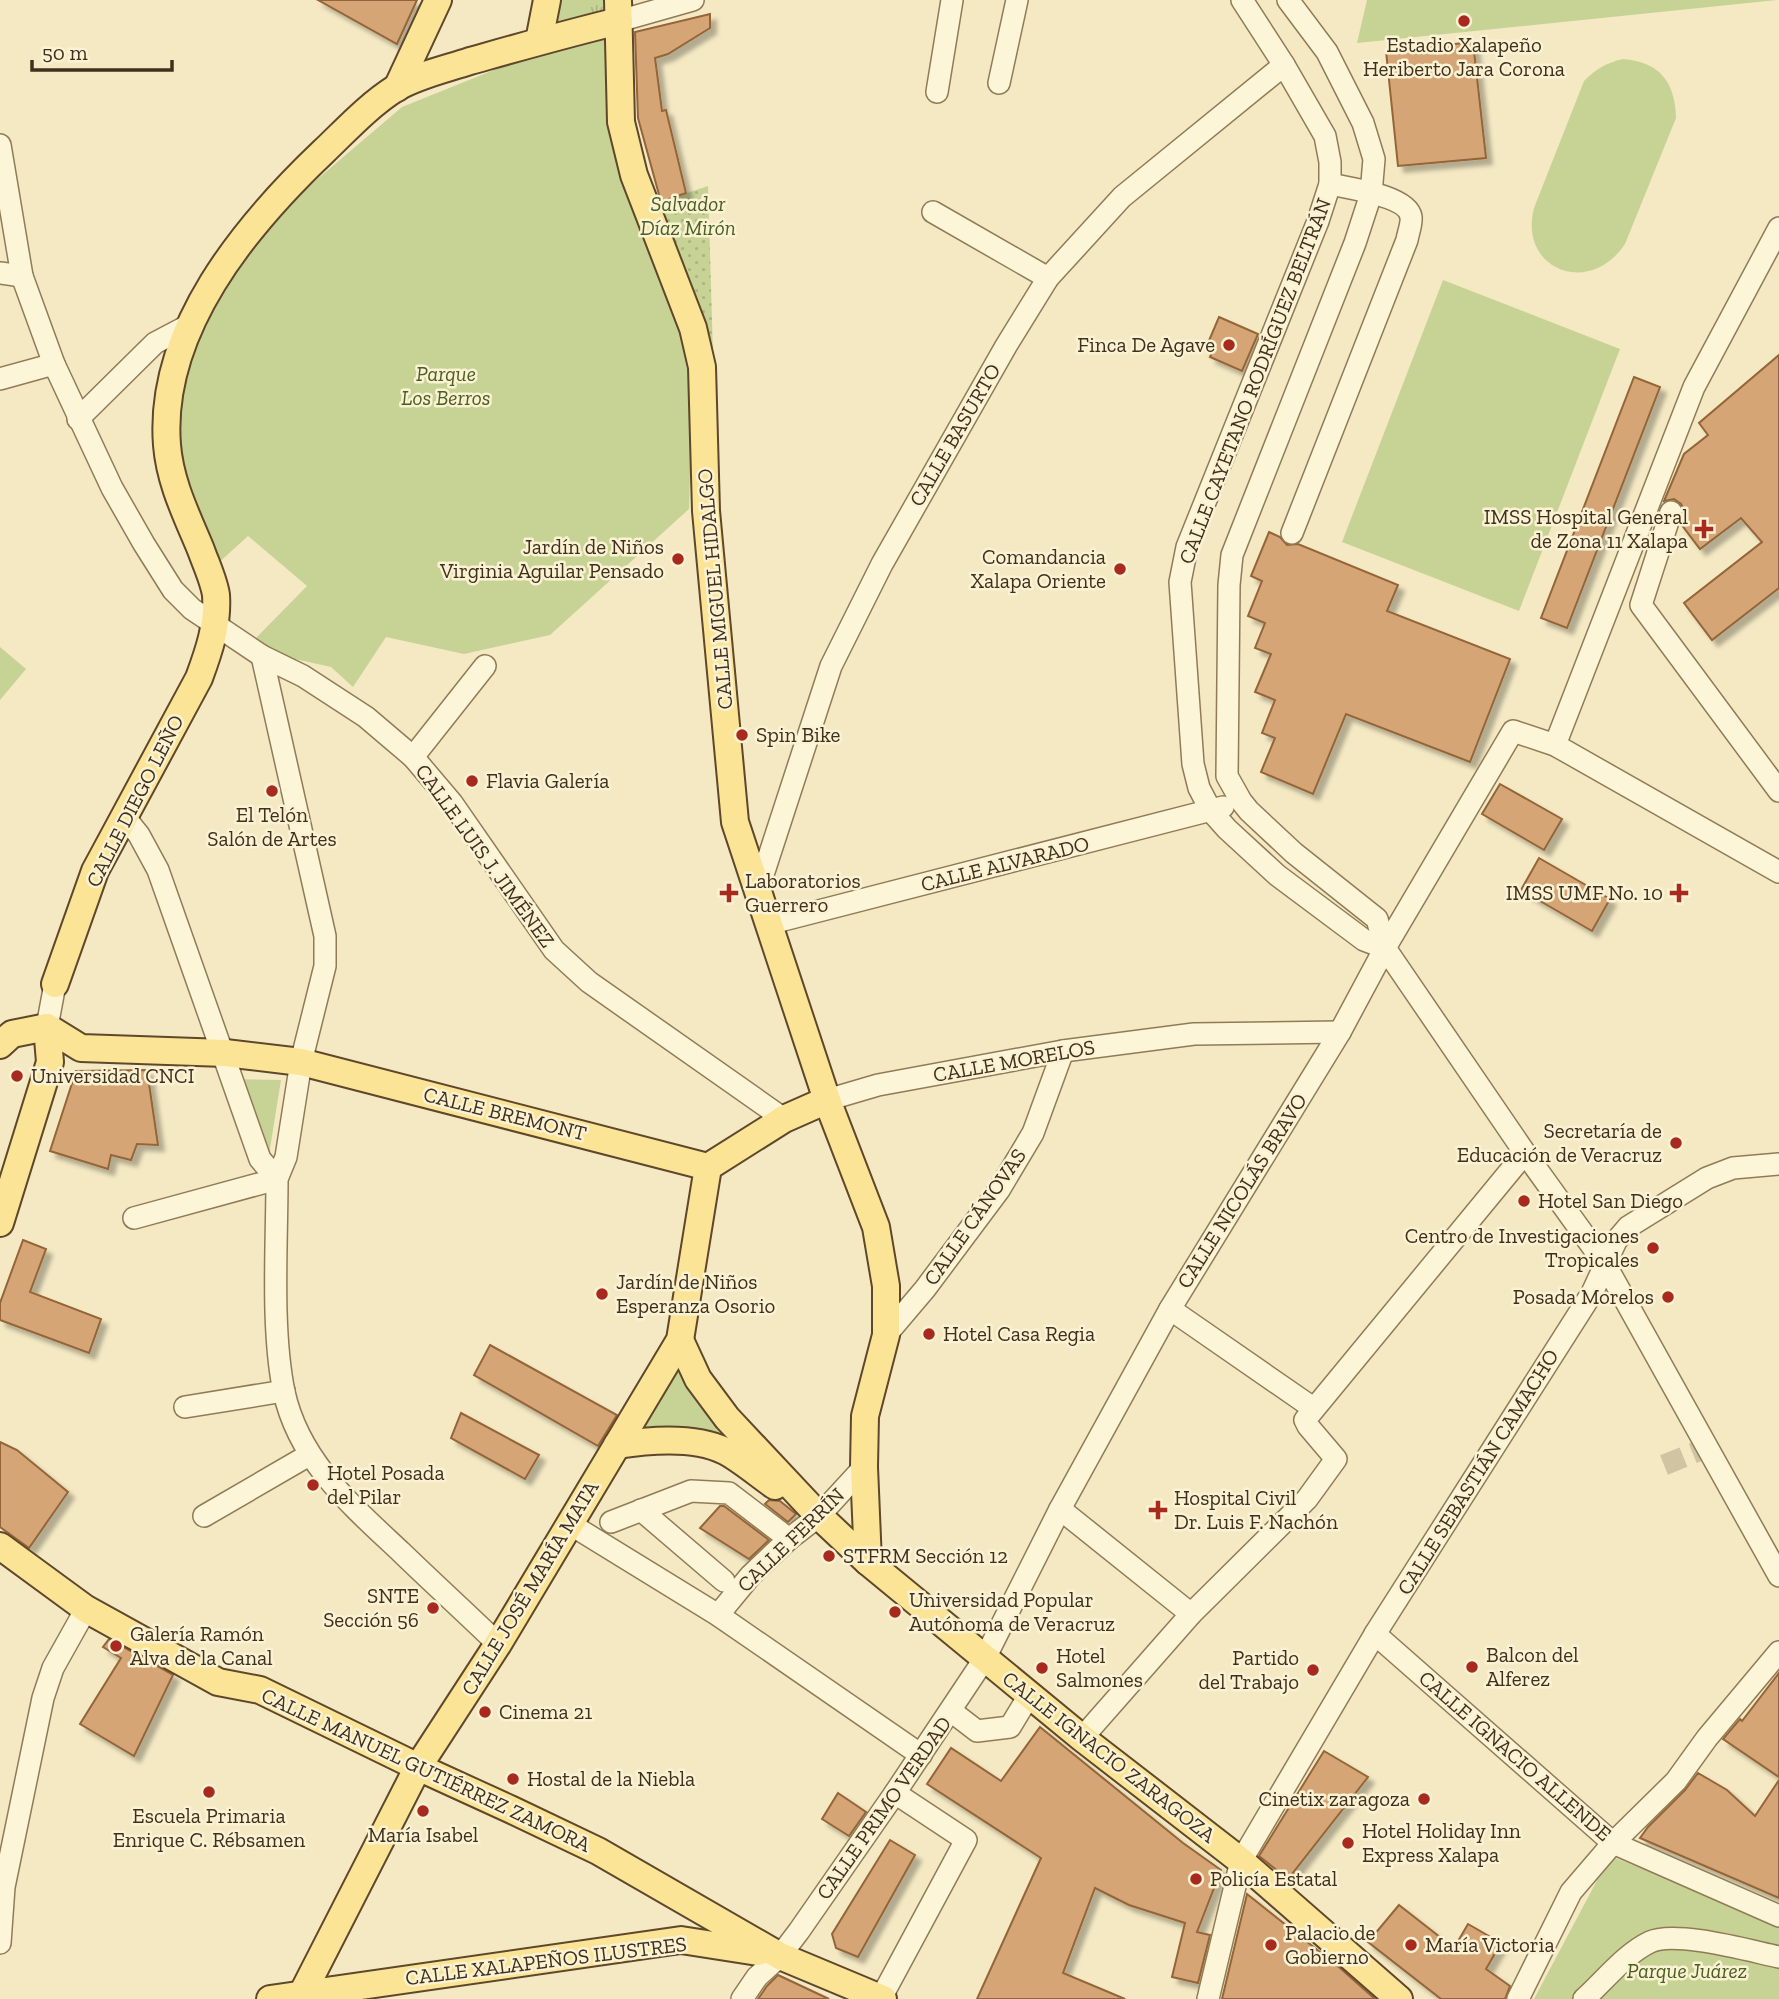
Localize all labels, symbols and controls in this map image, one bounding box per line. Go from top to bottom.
marker: Estadio Xalapeño Heriberto Jara Corona [1456,13,1472,29]
scale bar [32,28,172,72]
place label: Estadio Xalapeño Heriberto Jara Corona [1363,32,1565,81]
text: 50 m [42,40,88,65]
park label: Salvador Díaz Mirón [640,191,736,240]
street label: CALLE CAYETANO RODRÍGUEZ BELTRÁN [1173,194,1336,567]
place label: Finca De Agave [1077,332,1215,357]
marker: Finca De Agave [1221,337,1237,353]
street label: CALLE BASURTO [904,359,1005,510]
park label: Parque Los Berros [401,361,491,410]
street label: CALLE MIGUEL HIDALGO [692,468,737,710]
place label: IMSS Hospital General de Zona 11 Xalapa [1484,504,1688,553]
marker: IMSS Hospital General de Zona 11 Xalapa [1694,519,1714,539]
place label: Jardín de Niños Virginia Aguilar Pensado [439,534,664,583]
place label: Comandancia Xalapa Oriente [971,544,1106,593]
marker: Jardín de Niños Virginia Aguilar Pensado [670,551,686,567]
marker: Comandancia Xalapa Oriente [1112,561,1128,577]
street label: CALLE DIEGO LEÑO [80,711,189,891]
place label: Spin Bike [756,722,841,747]
marker: Spin Bike [734,727,750,743]
street label: CALLE LUIS J. JIMÉNEZ [410,759,560,952]
place label: Flavia Galería [486,768,609,793]
marker: Flavia Galería [464,773,480,789]
marker: El Telón Salón de Artes [264,783,280,799]
place label: El Telón Salón de Artes [207,802,337,851]
street label: CALLE ALVARADO [918,831,1092,897]
place label: Laboratorios Guerrero [745,868,861,917]
place label: IMSS UMF No. 10 [1506,880,1663,905]
marker: Laboratorios Guerrero [719,883,739,903]
marker: IMSS UMF No. 10 [1669,883,1689,903]
street label: CALLE MORELOS [931,1034,1097,1087]
place label: Universidad CNCI [31,1063,194,1088]
marker: Universidad CNCI [9,1068,25,1084]
street label: CALLE BREMONT [421,1081,589,1146]
street label: CALLE NICOLÁS BRAVO [1171,1089,1312,1293]
place label: Secretaría de Educación de Veracruz [1457,1118,1662,1167]
marker: Secretaría de Educación de Veracruz [1668,1135,1684,1151]
street label: CALLE CÁNOVAS [918,1143,1031,1290]
place label: Hotel San Diego [1538,1188,1683,1213]
marker: Hotel San Diego [1516,1193,1532,1209]
place label: Centro de Investigaciones Tropicales [1405,1223,1639,1272]
marker: Centro de Investigaciones Tropicales [1645,1240,1661,1256]
place label: Jardín de Niños Esperanza Osorio [616,1269,775,1318]
place label: Posada Morelos [1513,1284,1654,1309]
marker: Jardín de Niños Esperanza Osorio [594,1286,610,1302]
marker: Posada Morelos [1660,1289,1676,1305]
place label: Hotel Casa Regia [943,1321,1095,1346]
marker: Hotel Casa Regia [921,1326,937,1342]
street label: CALLE SEBASTIÁN CAMACHO [1392,1344,1564,1599]
place label: Hotel Posada del Pilar [327,1460,445,1509]
street label: CALLE JOSÉ MARÍA MATA [456,1476,604,1700]
marker: Hotel Posada del Pilar [305,1477,321,1493]
street label: CALLE FERRÍN [732,1482,849,1597]
place label: Hospital Civil Dr. Luis F. Nachón [1174,1485,1338,1534]
marker: Hospital Civil Dr. Luis F. Nachón [1148,1500,1168,1520]
place label: STFRM Sección 12 [843,1543,1008,1568]
marker: STFRM Sección 12 [821,1548,837,1564]
place label: SNTE Sección 56 [323,1583,419,1632]
place label: Universidad Popular Autónoma de Veracruz [909,1587,1115,1636]
marker: SNTE Sección 56 [425,1600,441,1616]
marker: Universidad Popular Autónoma de Veracruz [887,1604,903,1620]
place label: Galería Ramón Alva de la Canal [130,1621,273,1670]
marker: Galería Ramón Alva de la Canal [108,1638,124,1654]
place label: Balcon del Alferez [1486,1642,1579,1691]
place label: Hotel Salmones [1056,1643,1143,1692]
place label: Partido del Trabajo [1199,1645,1299,1695]
marker: Balcon del Alferez [1464,1659,1480,1675]
marker: Hotel Salmones [1034,1660,1050,1676]
marker: Partido del Trabajo [1305,1662,1321,1678]
street label: CALLE IGNACIO ALLENDE [1414,1665,1617,1846]
street label: CALLE IGNACIO ZARAGOZA [998,1666,1221,1848]
street label: CALLE MANUEL GUTIÉRREZ ZAMORA [258,1682,595,1857]
place label: Cinema 21 [499,1699,592,1724]
marker: Cinema 21 [477,1704,493,1720]
street label: CALLE PRIMO VERDAD [811,1711,956,1904]
place label: Hostal de la Niebla [527,1766,695,1791]
marker: Hostal de la Niebla [505,1771,521,1787]
marker: Escuela Primaria Enrique C. Rébsamen [201,1784,217,1800]
place label: Cinetix zaragoza [1258,1786,1410,1811]
marker: Cinetix zaragoza [1416,1791,1432,1807]
place label: Escuela Primaria Enrique C. Rébsamen [113,1803,305,1852]
marker: María Isabel [415,1803,431,1819]
place label: Hotel Holiday Inn Express Xalapa [1362,1818,1521,1867]
place label: María Isabel [368,1822,479,1847]
marker: Hotel Holiday Inn Express Xalapa [1340,1835,1356,1851]
place label: Policía Estatal [1210,1866,1338,1891]
marker: Policía Estatal [1188,1871,1204,1887]
place label: Palacio de Gobierno [1285,1920,1375,1969]
street label: CALLE XALAPEÑOS ILUSTRES [404,1931,688,1990]
place label: María Victoria [1425,1932,1555,1957]
marker: Palacio de Gobierno [1263,1937,1279,1953]
marker: María Victoria [1403,1937,1419,1953]
park label: Parque Juárez [1627,1958,1747,1983]

